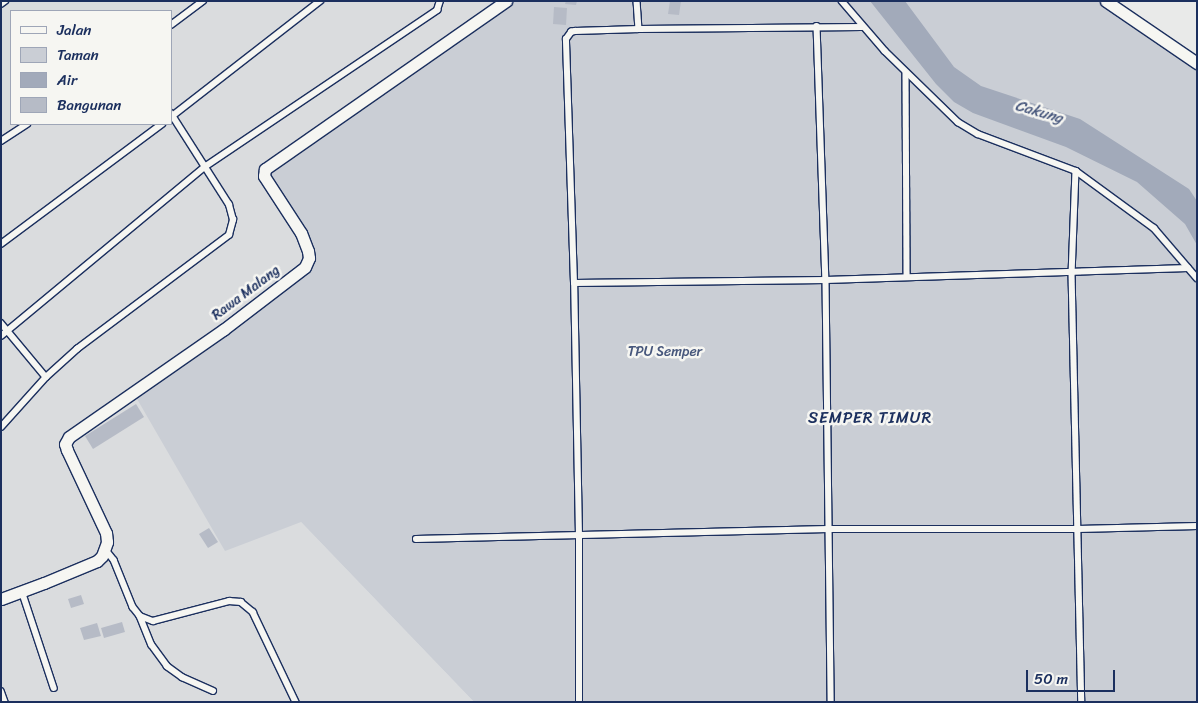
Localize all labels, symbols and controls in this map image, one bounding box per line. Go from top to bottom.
legend [10,10,172,125]
text: Jalan [57,17,91,43]
text: Taman [57,42,99,68]
text: Air [57,67,77,93]
text: Bangunan [57,92,121,118]
water label: Cakung [1013,97,1065,127]
street label: Rawa Malang [209,262,283,324]
park label: TPU Semper [627,344,703,360]
district label: SEMPER TIMUR [806,408,934,428]
scale bar [1028,660,1117,692]
text: 50 m [1034,666,1068,692]

